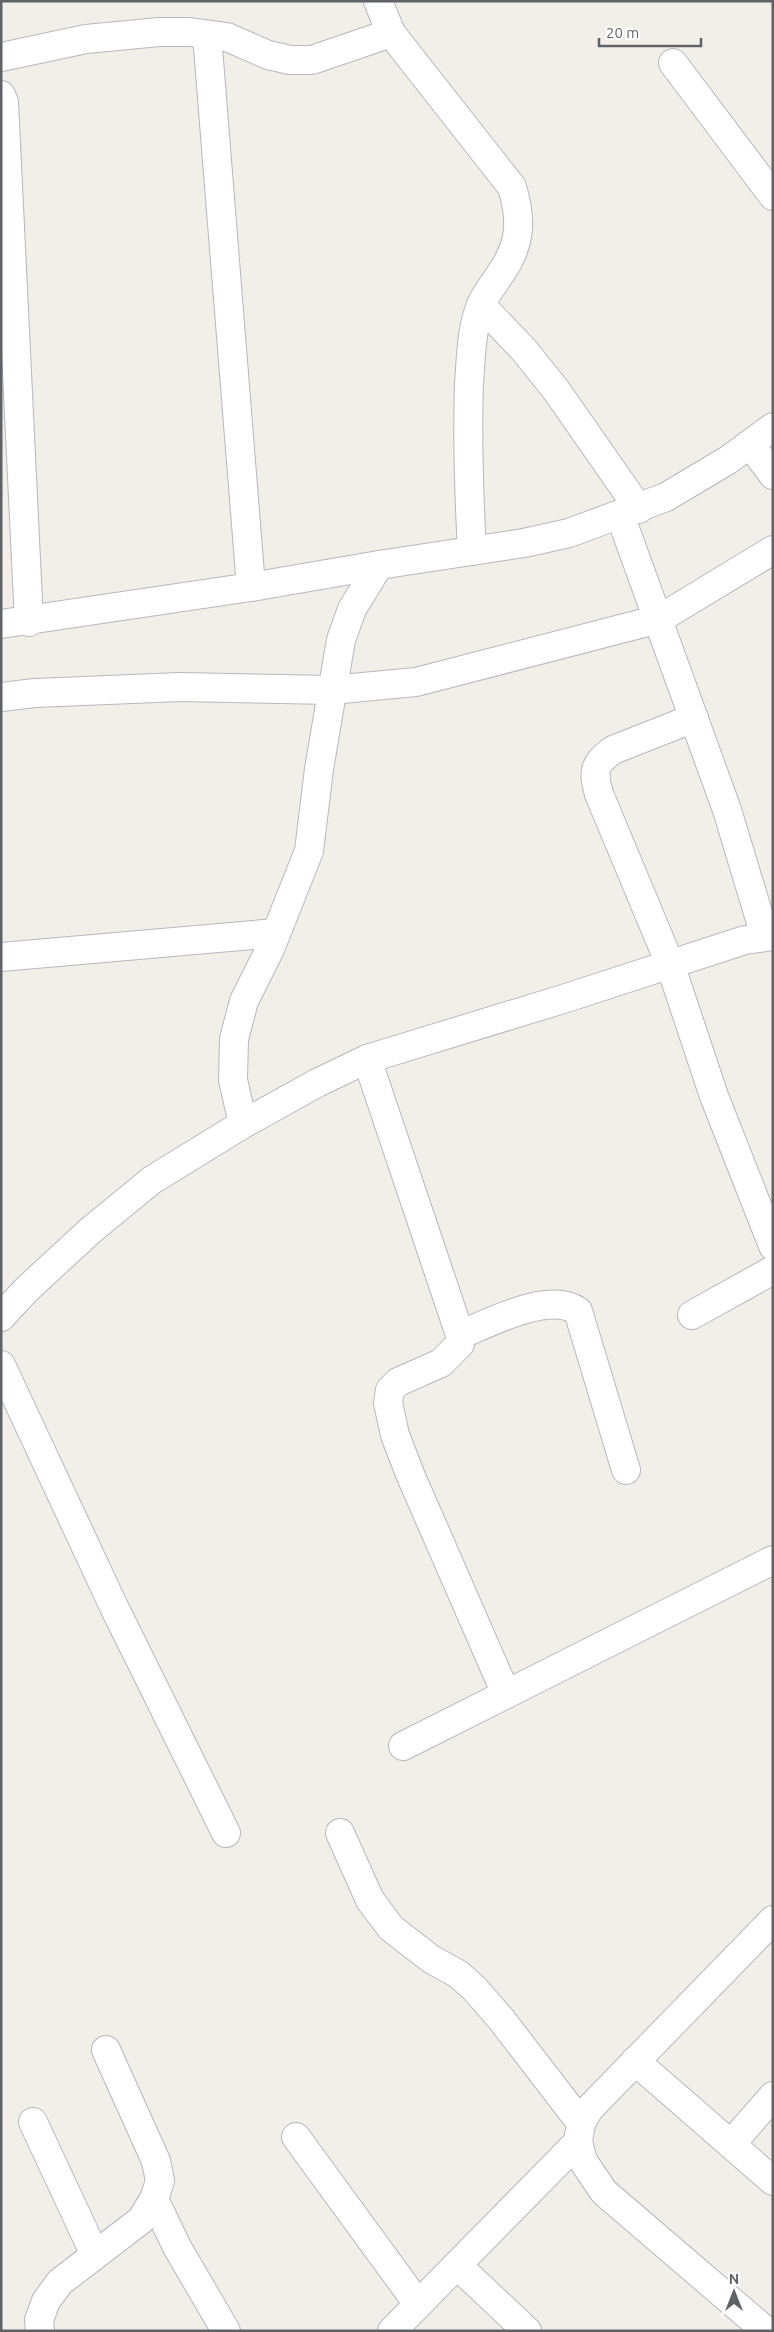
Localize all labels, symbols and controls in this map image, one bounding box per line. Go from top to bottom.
scale bar [599,15,702,47]
text: 20 m [606,24,639,41]
north arrow [709,2267,759,2317]
text: N [729,2271,739,2287]

